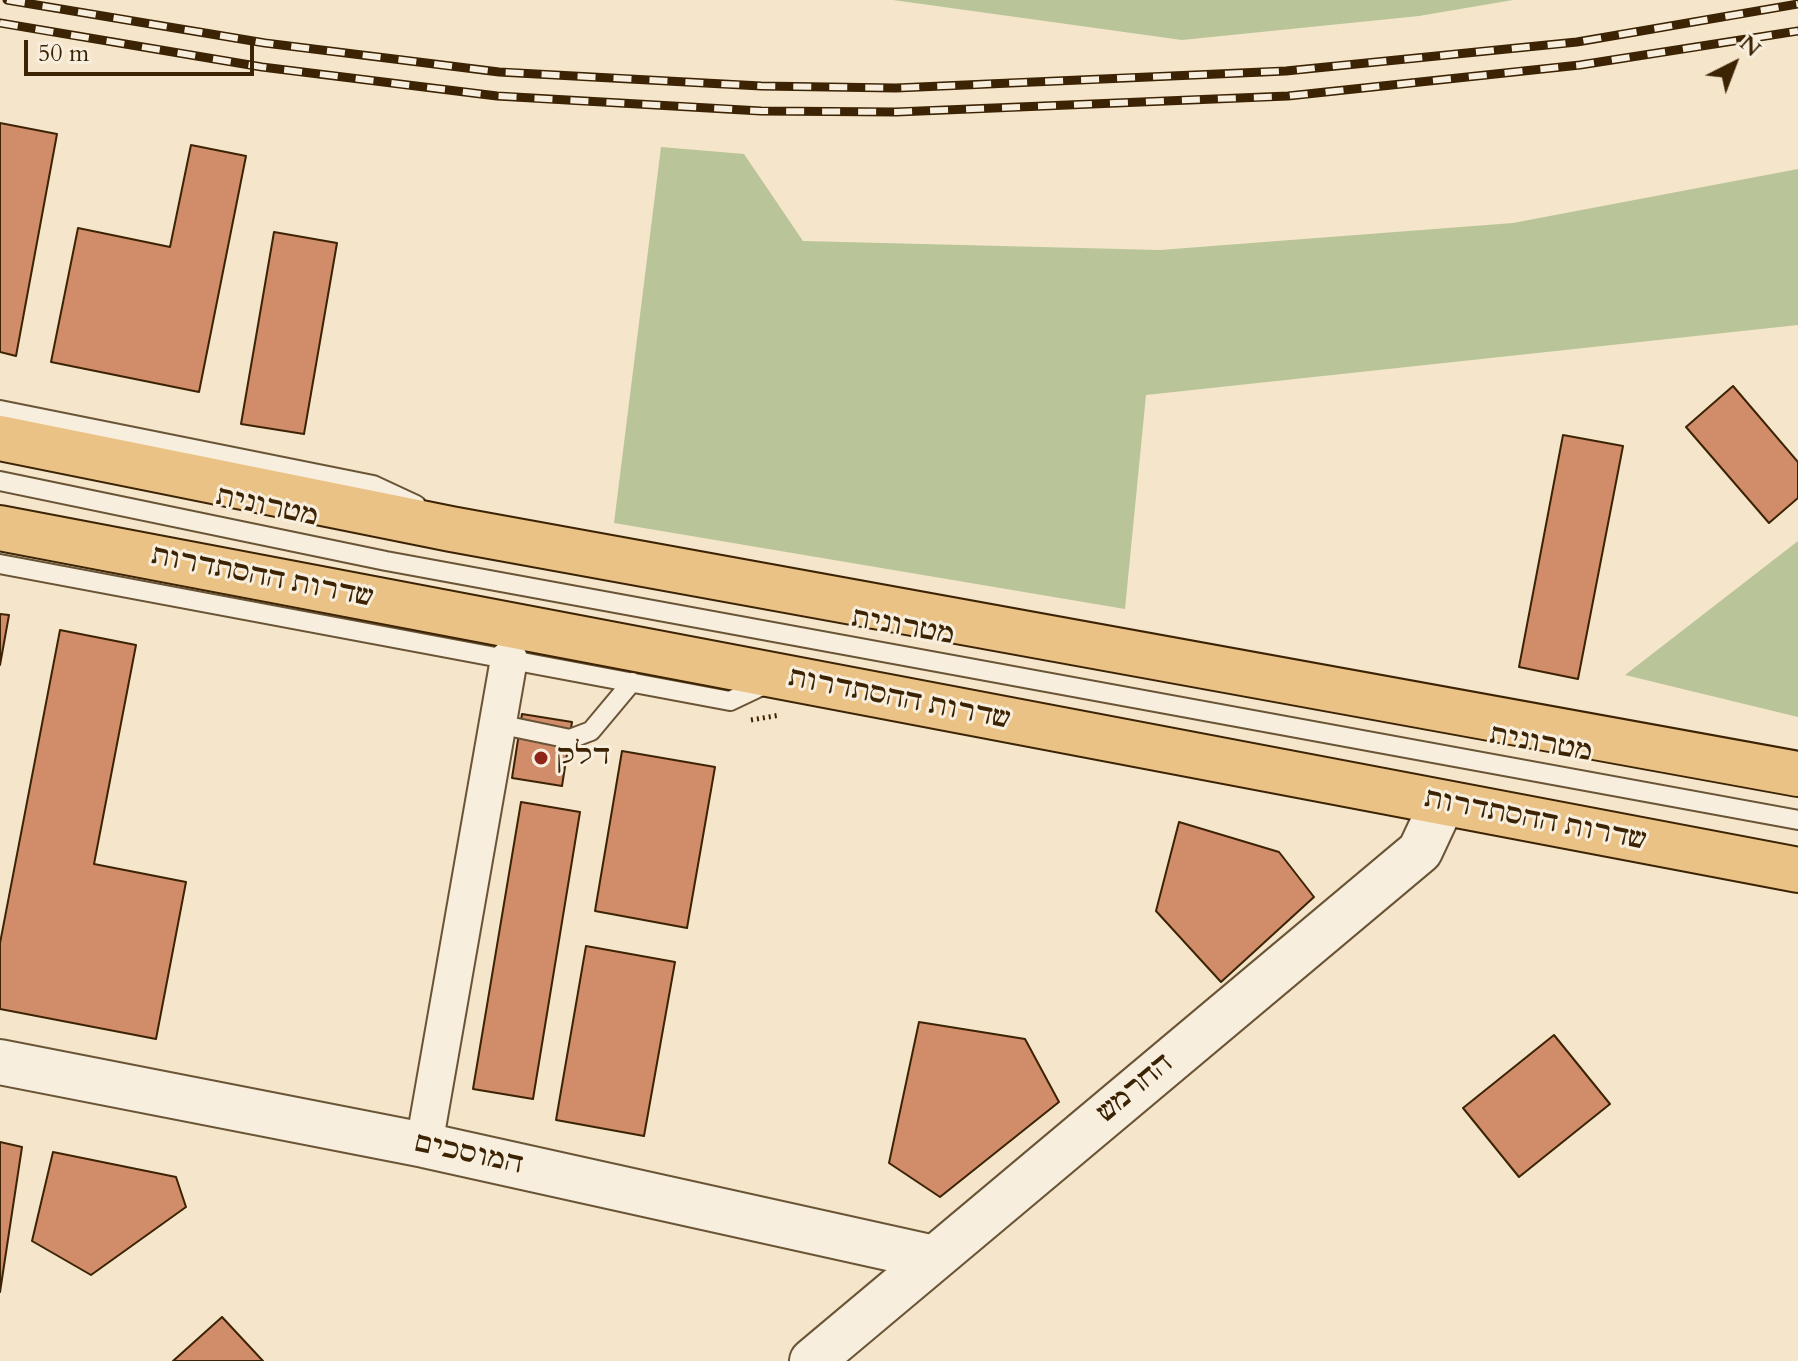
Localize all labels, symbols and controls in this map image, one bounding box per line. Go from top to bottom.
scale bar [28,24,258,74]
north arrow [1694,24,1774,104]
text: N [1733,29,1767,64]
text: 50 m [38,37,89,70]
street label: מטרונית [213,481,321,535]
street label: שדרות ההסתדרות [148,540,376,616]
street label: מטרונית [849,602,957,654]
street label: שדרות ההסתדרות [785,662,1013,738]
street label: מטרונית [1487,719,1595,771]
place label: דלק [557,741,610,775]
marker: דלק [532,749,550,767]
street label: שדרות ההסתדרות [1421,783,1649,859]
street label: החרמש [1091,1048,1181,1130]
street label: המוסכים [410,1127,526,1183]

